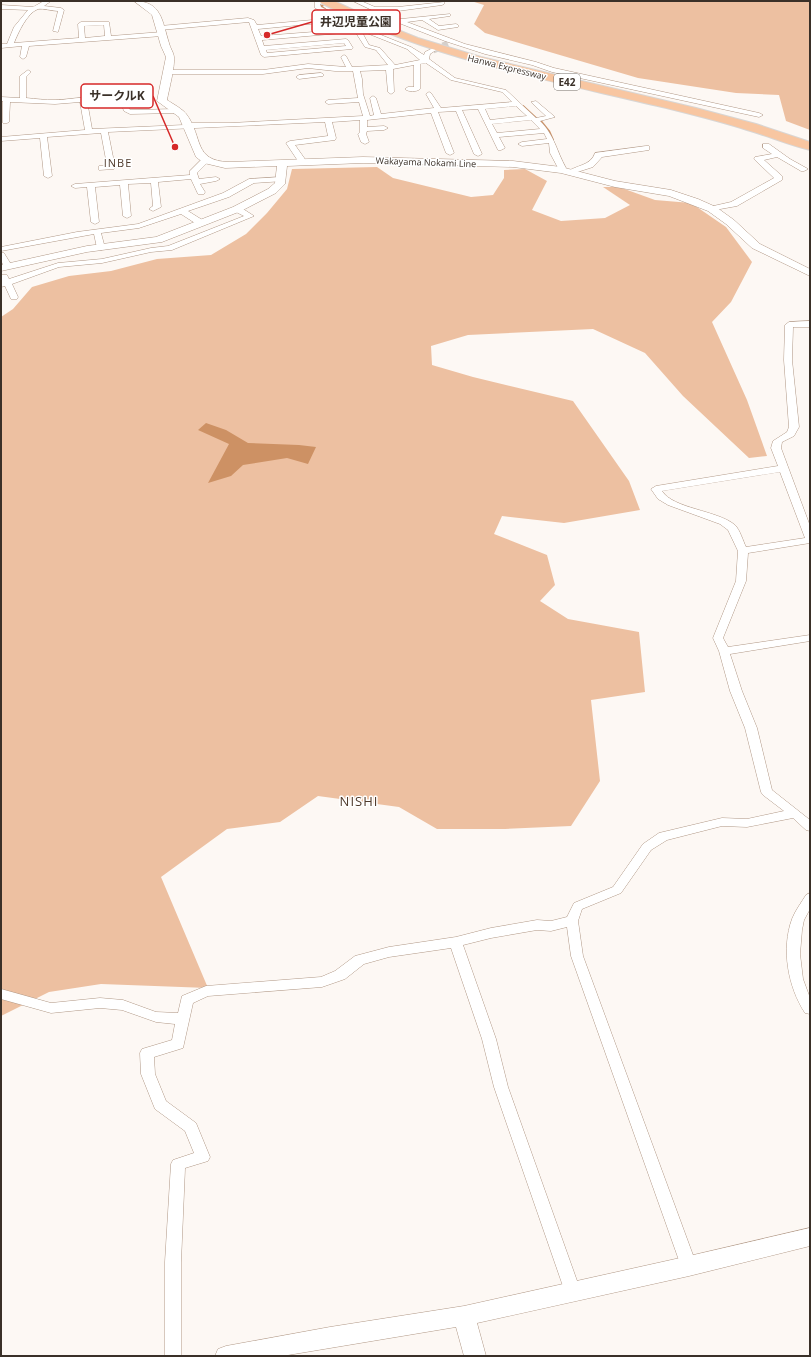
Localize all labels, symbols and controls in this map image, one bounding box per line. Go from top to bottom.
callout: 井辺児童公園 [312,10,400,34]
text: 井辺児童公園 [320,13,392,30]
street label: Hanwa Expressway [466,51,548,83]
road number: E42 [554,74,580,90]
callout: サークルK [81,84,153,108]
text: サークルK [89,87,145,104]
street label: Wakayama Nokami Line [375,154,477,170]
district label: INBE [104,155,132,170]
district label: NISHI [340,792,378,810]

